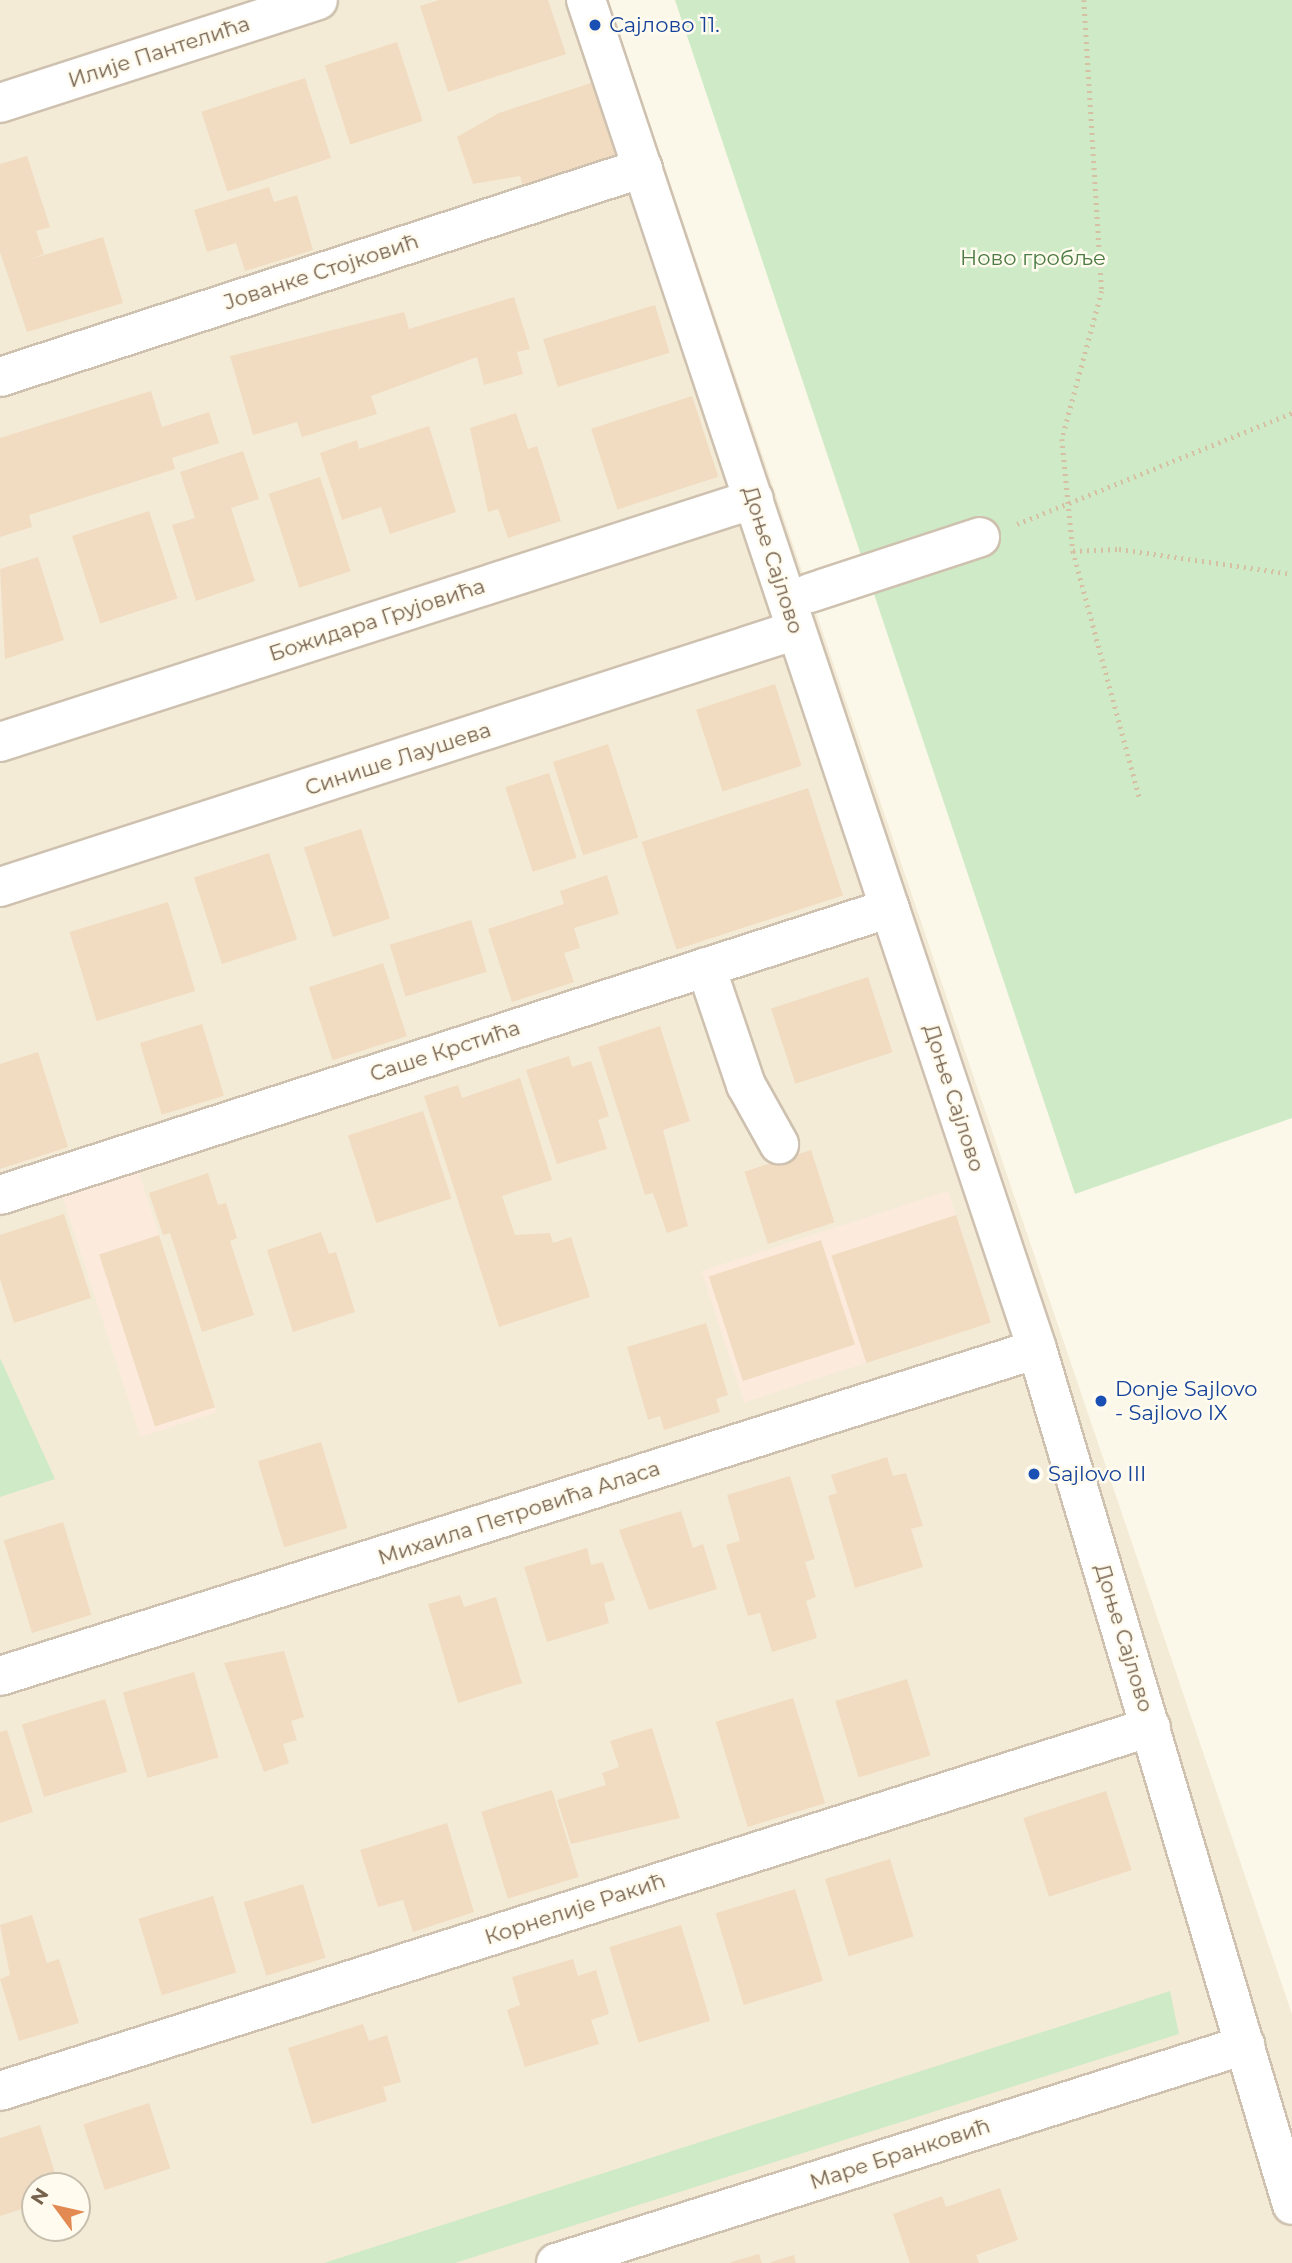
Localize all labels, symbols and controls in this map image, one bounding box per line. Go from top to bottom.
street label: Илије Пантелића [65,11,253,93]
place label: Сајлово 11. [609,12,720,38]
marker: Сајлово 11. [587,17,603,33]
street label: Јованке Стојковић [220,229,422,315]
park label: Ново гробље [960,245,1106,271]
street label: Доње Сајлово [737,483,809,637]
street label: Божидара Грујовића [266,573,488,667]
street label: Синише Лаушева [302,717,494,801]
street label: Саше Крстића [367,1015,523,1087]
street label: Доње Сајлово [918,1021,990,1175]
place label: Donje Sajlovo - Sajlovo IX [1115,1376,1257,1426]
marker: Donje Sajlovo - Sajlovo IX [1093,1393,1109,1409]
street label: Михаила Петровића Аласа [375,1455,663,1571]
place label: Sajlovo III [1048,1461,1146,1487]
marker: Sajlovo III [1026,1466,1042,1482]
street label: Доње Сајлово [1089,1561,1159,1715]
street label: Корнелије Ракић [482,1868,668,1950]
street label: Маре Бранковић [807,2113,993,2195]
north arrow [21,2172,91,2242]
text: N [26,2184,53,2209]

